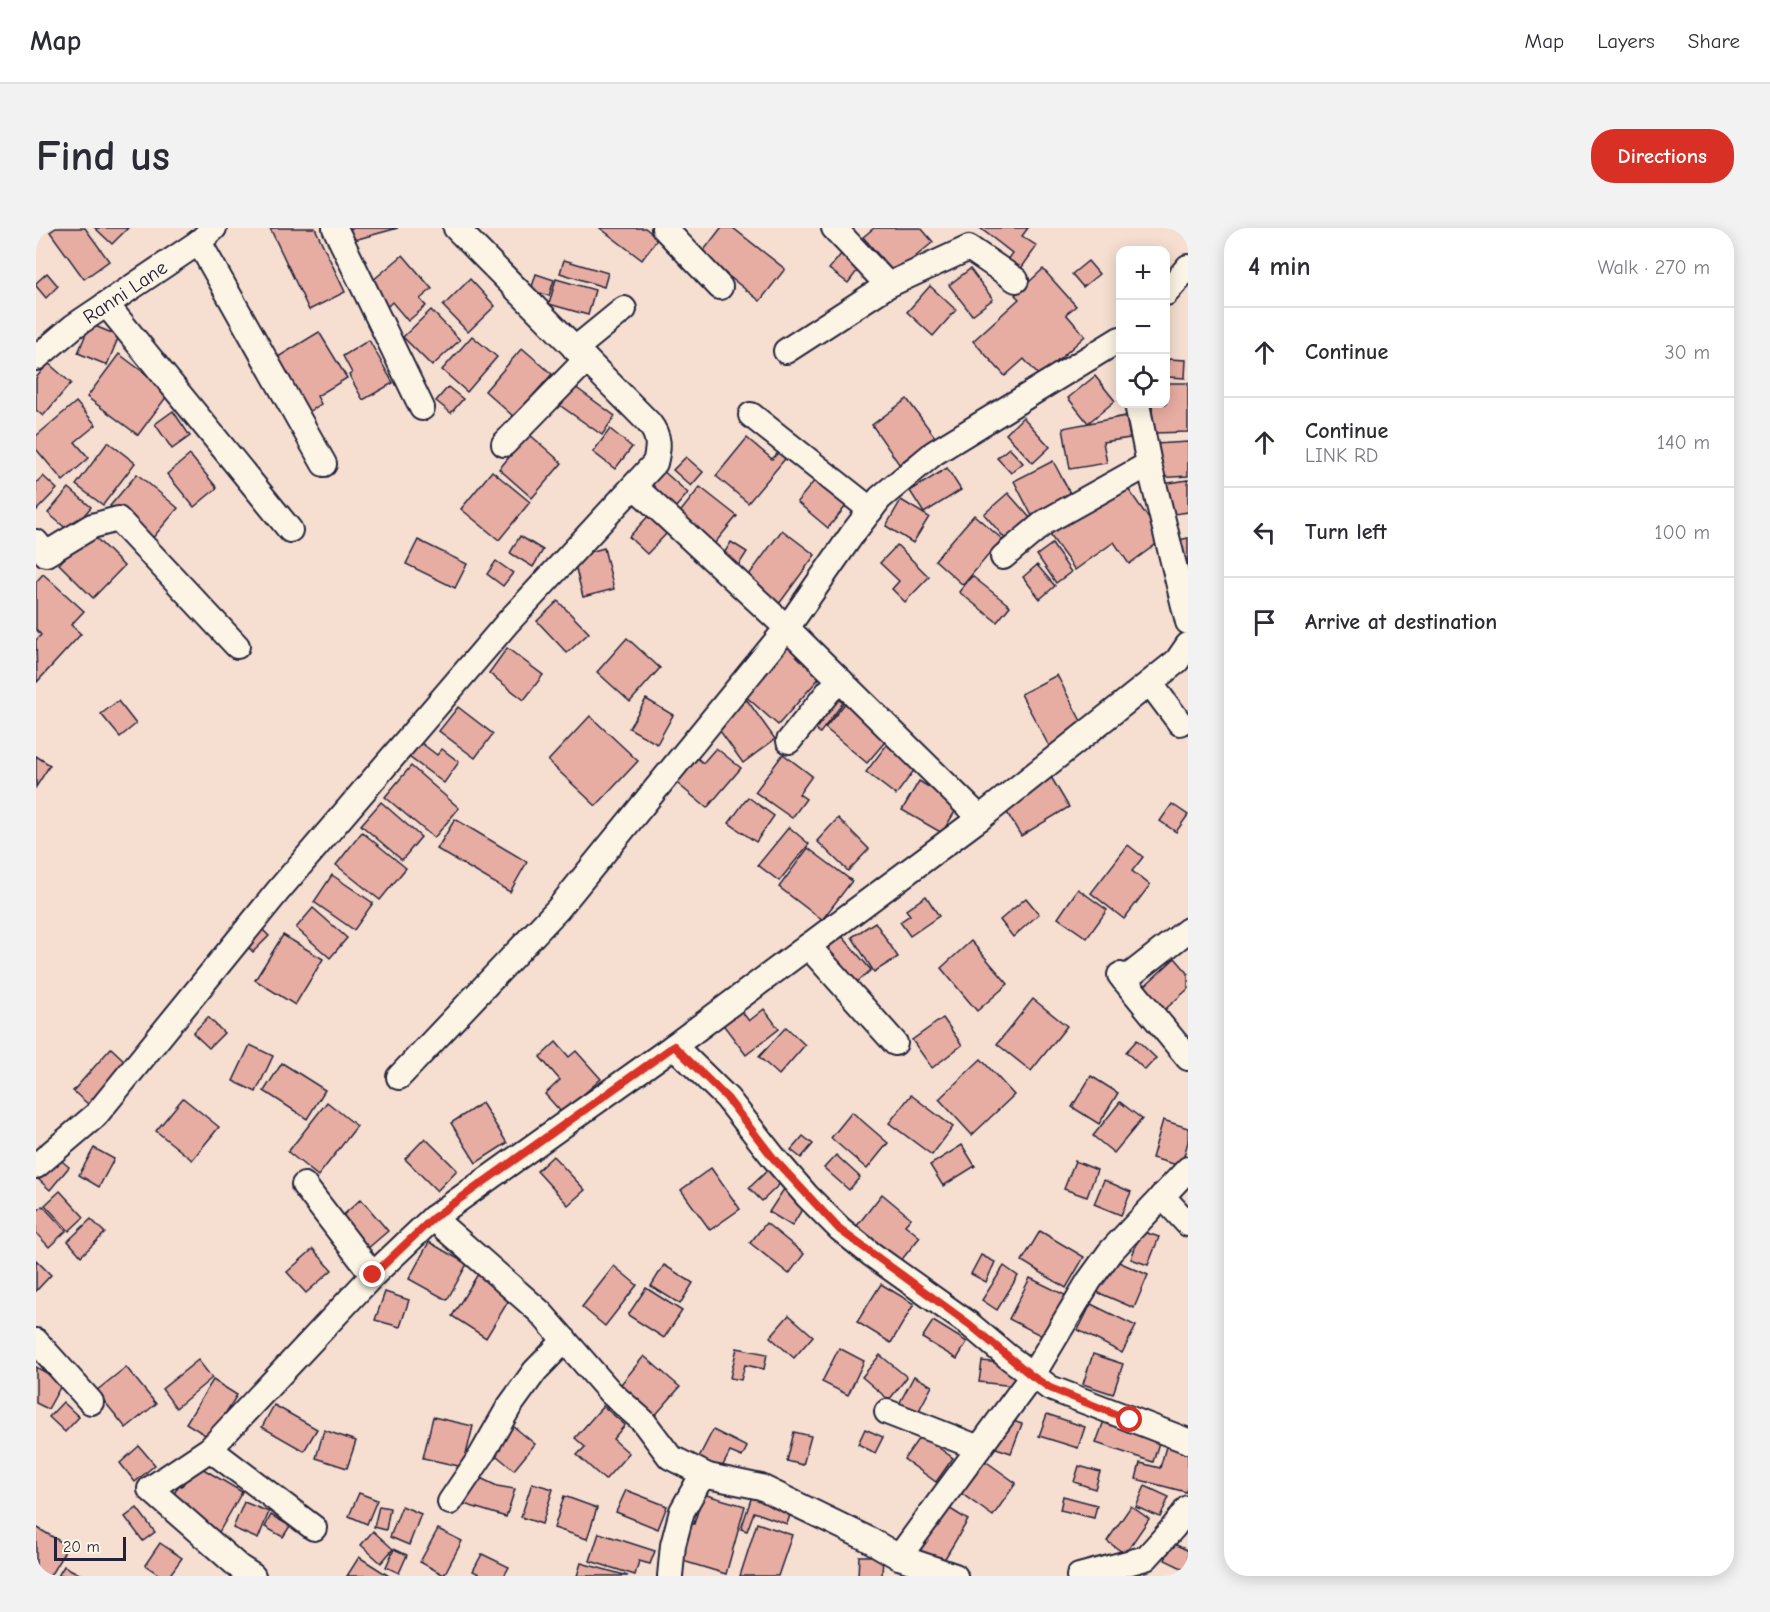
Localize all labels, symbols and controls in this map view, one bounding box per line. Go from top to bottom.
text: Map [30,25,81,57]
text: Map [1525,29,1564,53]
text: Layers [1597,29,1655,53]
text: Share [1688,29,1740,53]
button: Directions [1591,129,1734,183]
text: Find us [36,132,170,181]
map controls [1116,246,1170,408]
button: + [1116,246,1170,300]
text: 4 min [1248,252,1311,282]
street label: Ranni Lane [79,256,172,329]
text: Walk · 270 m [1597,256,1710,279]
button: − [1116,300,1170,354]
icon: ahead [1248,336,1281,369]
text: Continue [1305,339,1388,365]
text: 30 m [1664,341,1710,364]
button: locate [1116,354,1170,408]
text: Continue [1305,418,1388,444]
icon: ahead [1248,426,1281,459]
text: 140 m [1657,431,1710,454]
text: LINK RD [1305,444,1378,467]
icon: left [1248,516,1281,549]
text: Turn left [1305,519,1387,545]
text: 100 m [1655,521,1710,544]
icon: arrive [1248,606,1281,639]
text: Arrive at destination [1305,609,1497,635]
route end [359,1261,385,1287]
route start [1116,1406,1142,1432]
scale bar [54,1534,126,1562]
text: 20 m [63,1538,100,1556]

